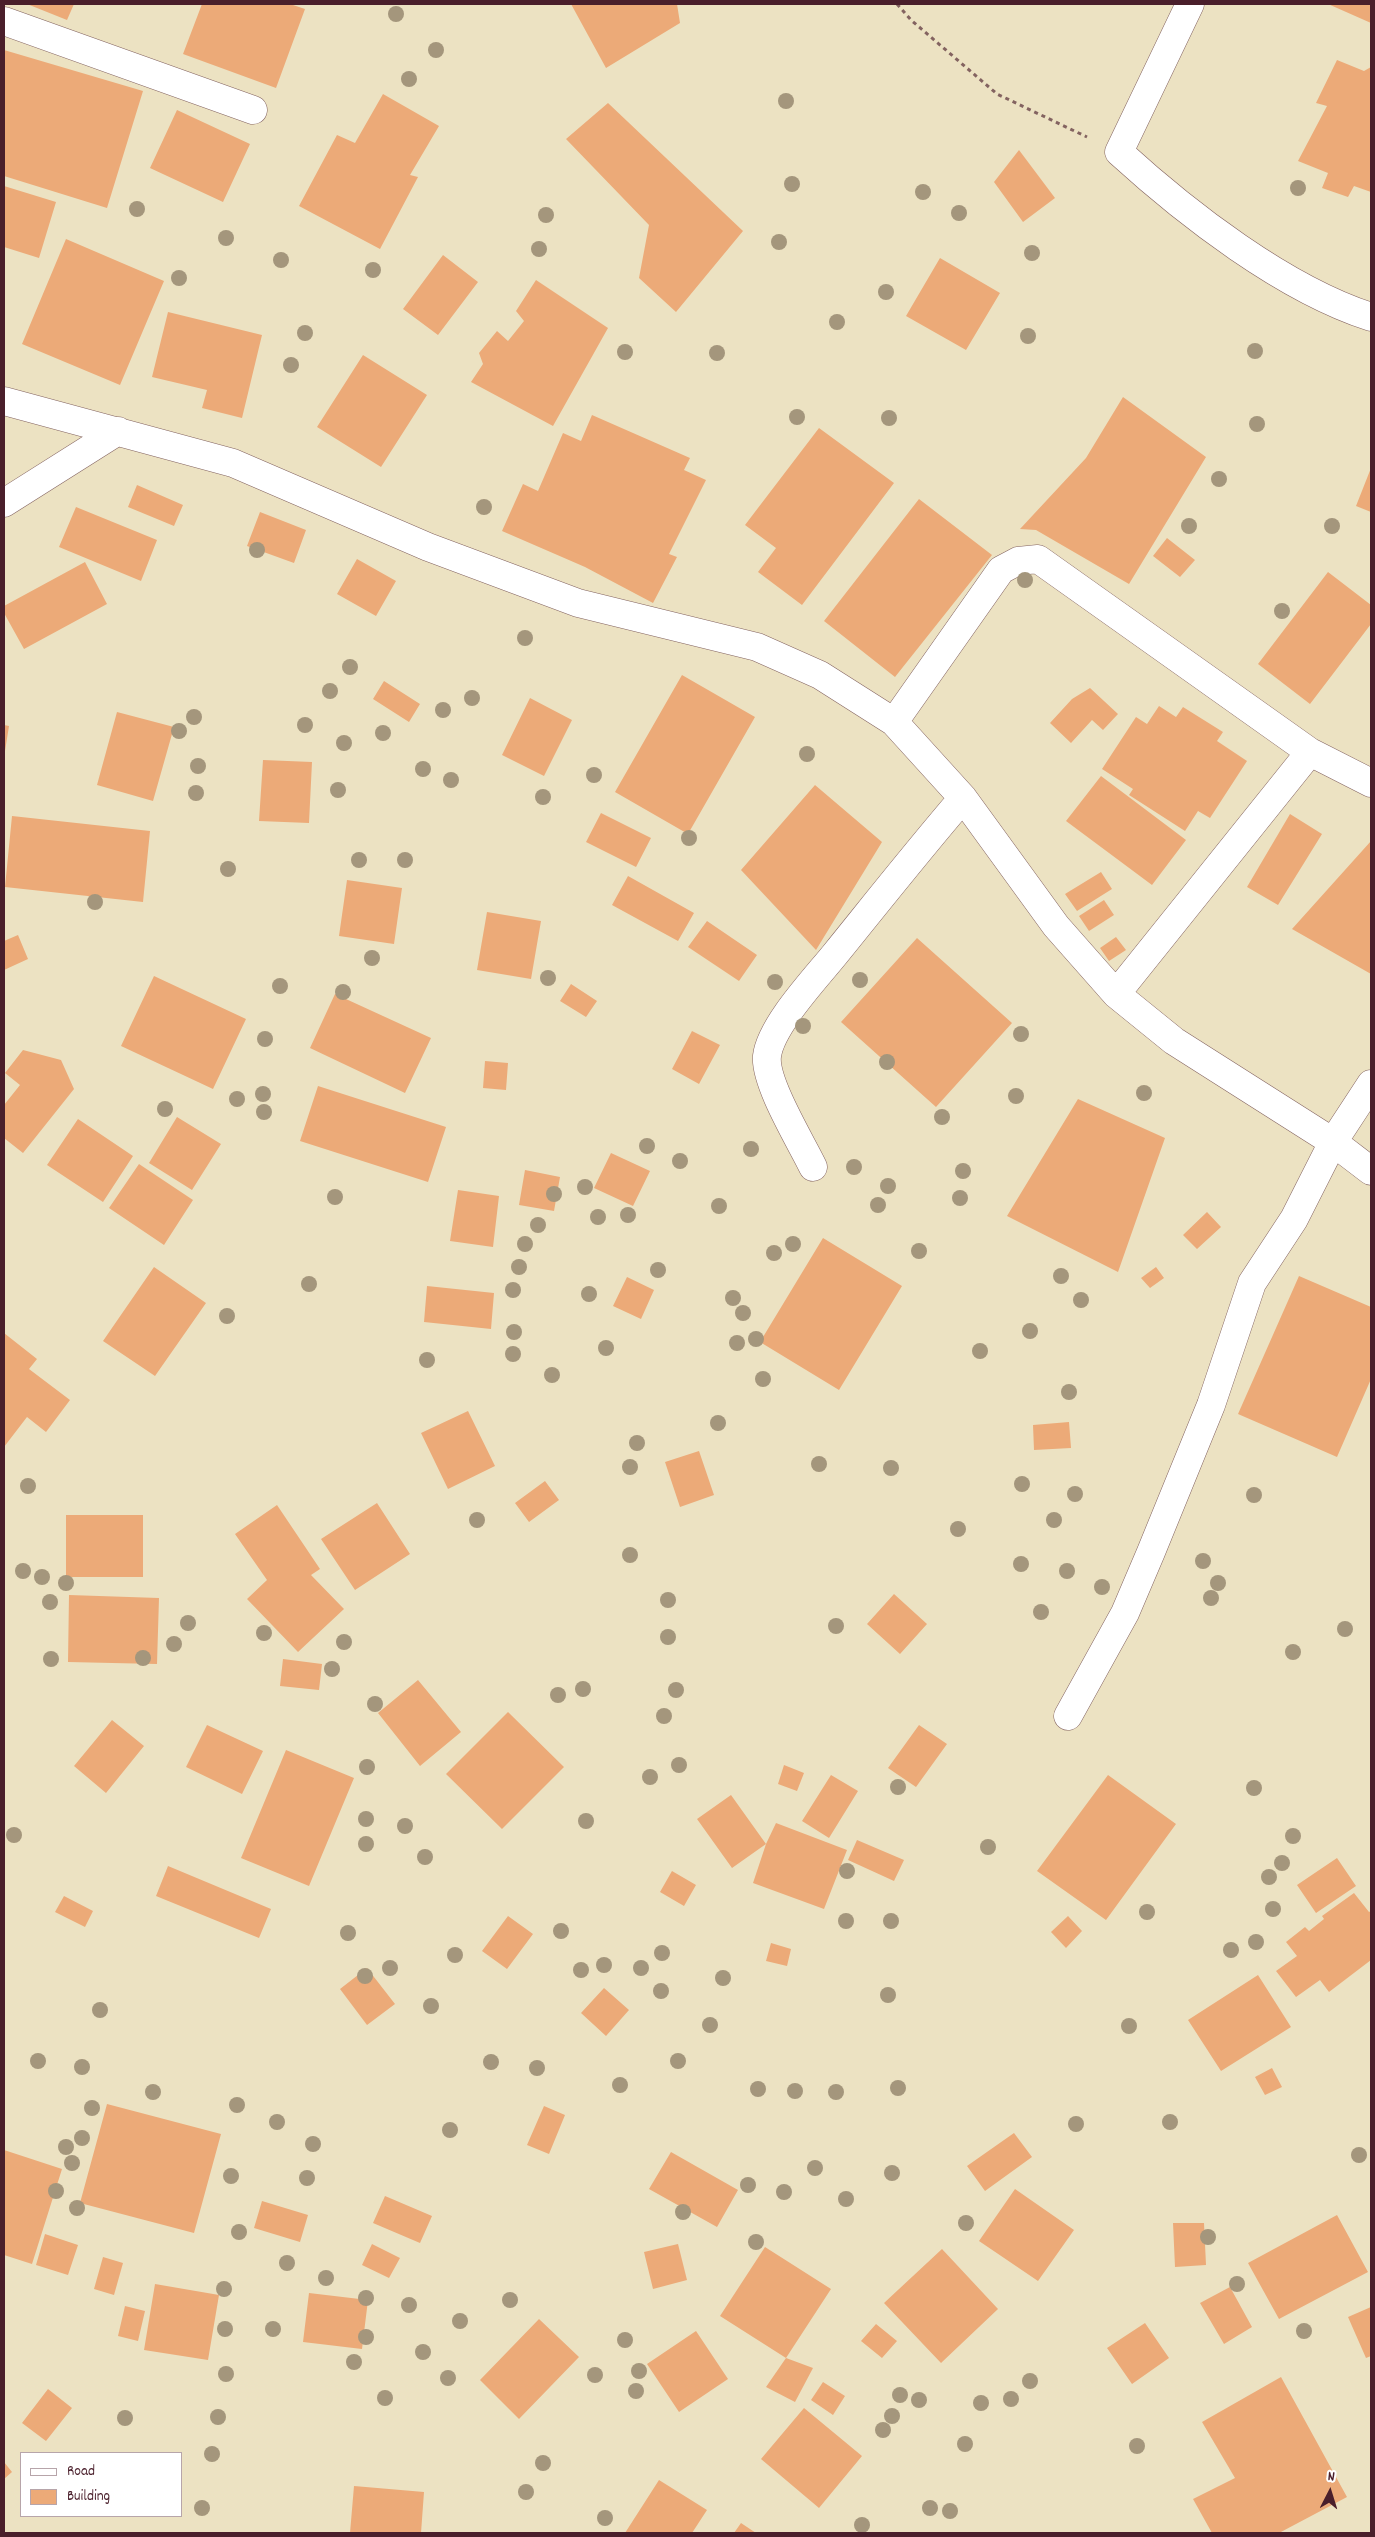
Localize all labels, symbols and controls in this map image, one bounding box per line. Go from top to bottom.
legend [20,2452,182,2517]
text: Road [67,2461,95,2483]
north arrow [1305,2467,1355,2517]
text: N [1327,2467,1336,2487]
text: Building [67,2486,110,2508]

